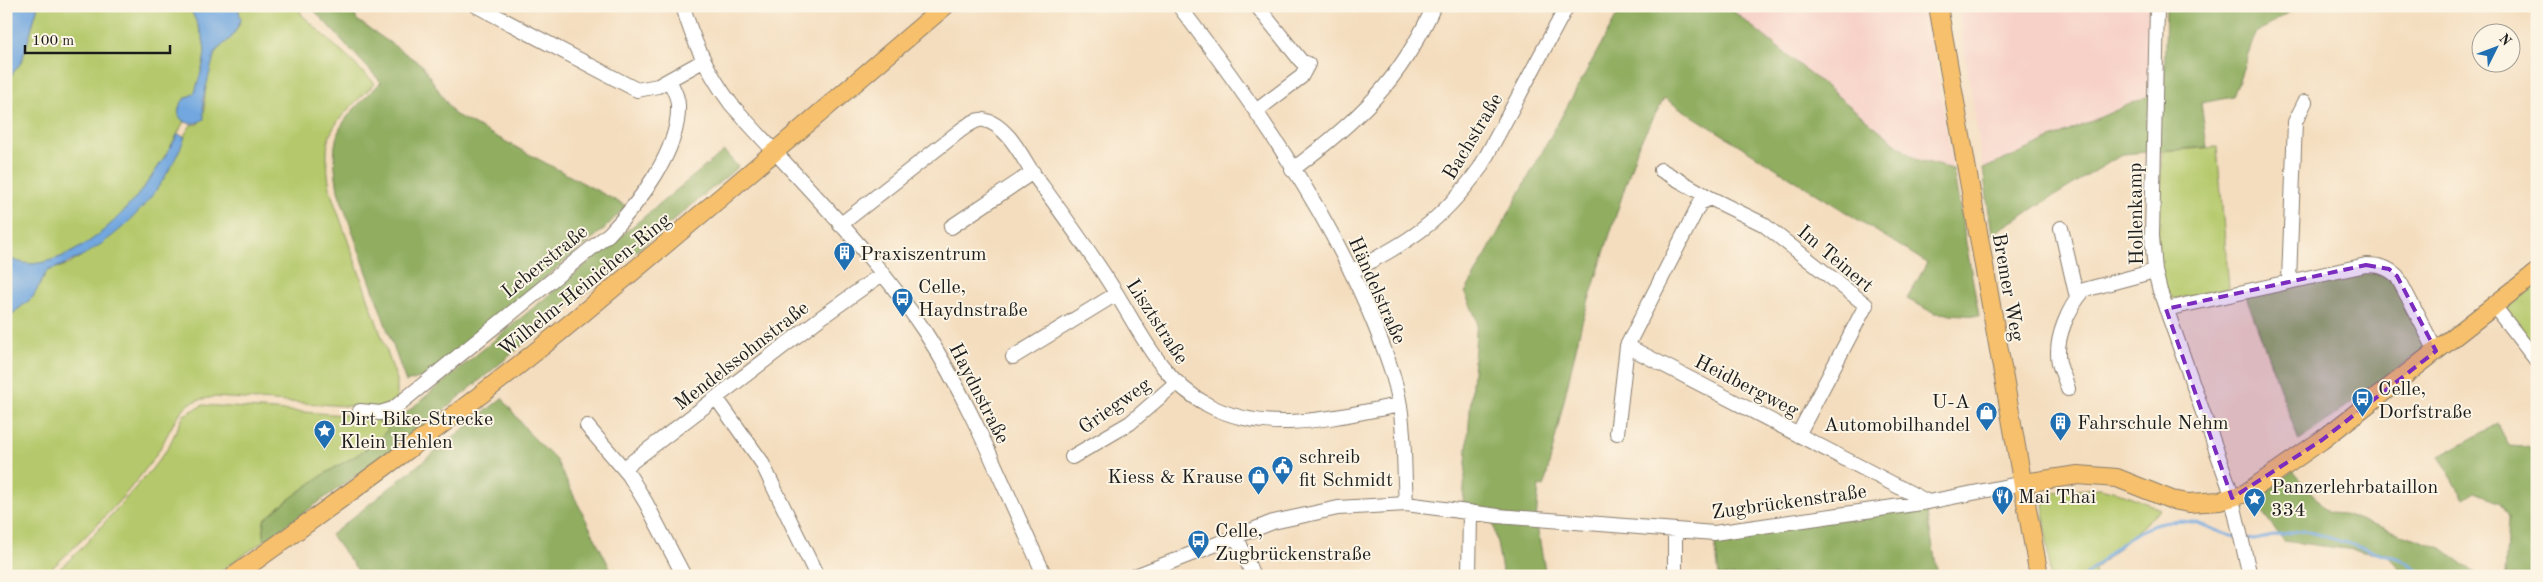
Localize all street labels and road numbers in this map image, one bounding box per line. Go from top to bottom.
street label: Bachstraße [1440,90,1507,184]
street label: Hollenkamp [2126,162,2148,266]
street label: Wilhelm-Heinichen-Ring [495,210,675,361]
street label: Leberstraße [499,222,592,303]
street label: Im Teinert [1793,222,1876,297]
street label: Bremer Weg [1988,232,2026,343]
street label: Händelstraße [1344,234,1409,347]
street label: Lisztstraße [1122,276,1191,368]
street label: Mendelssohnstraße [671,298,813,415]
street label: Haydnstraße [944,341,1012,447]
street label: Heidbergweg [1691,352,1802,422]
street label: Griegweg [1076,375,1155,439]
street label: Zugbrückenstraße [1711,482,1868,524]

